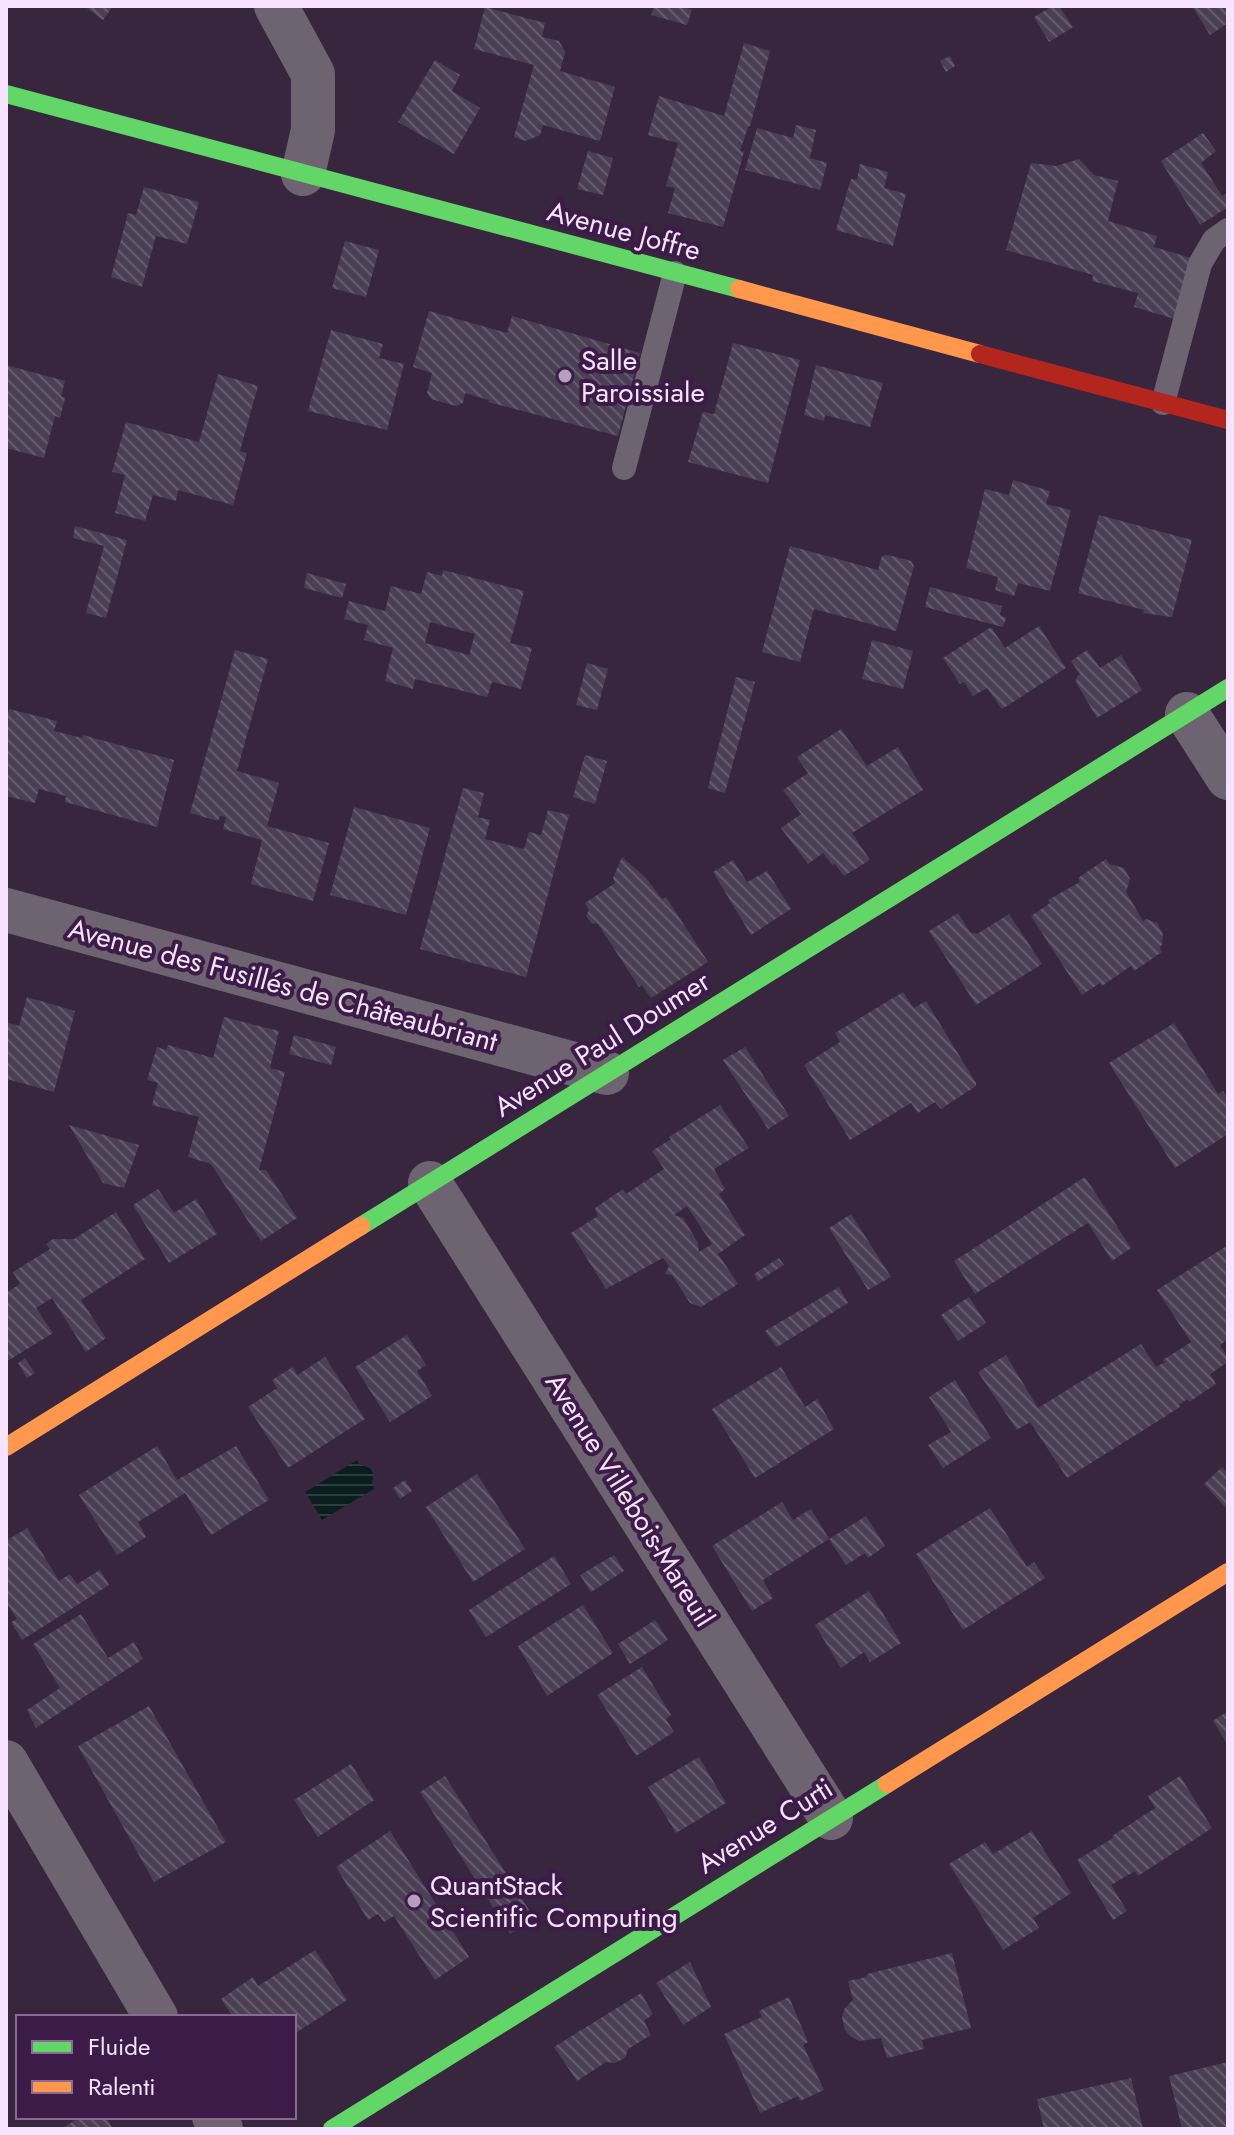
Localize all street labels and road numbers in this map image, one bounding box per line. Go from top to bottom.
street label: Avenue Joffre [543,191,705,271]
street label: Avenue des Fusillés de Châteaubriant [64,908,502,1062]
street label: Avenue Paul Doumer [486,961,718,1127]
street label: Avenue Villebois-Mareuil [535,1365,725,1635]
street label: Avenue Curti [689,1768,841,1884]

